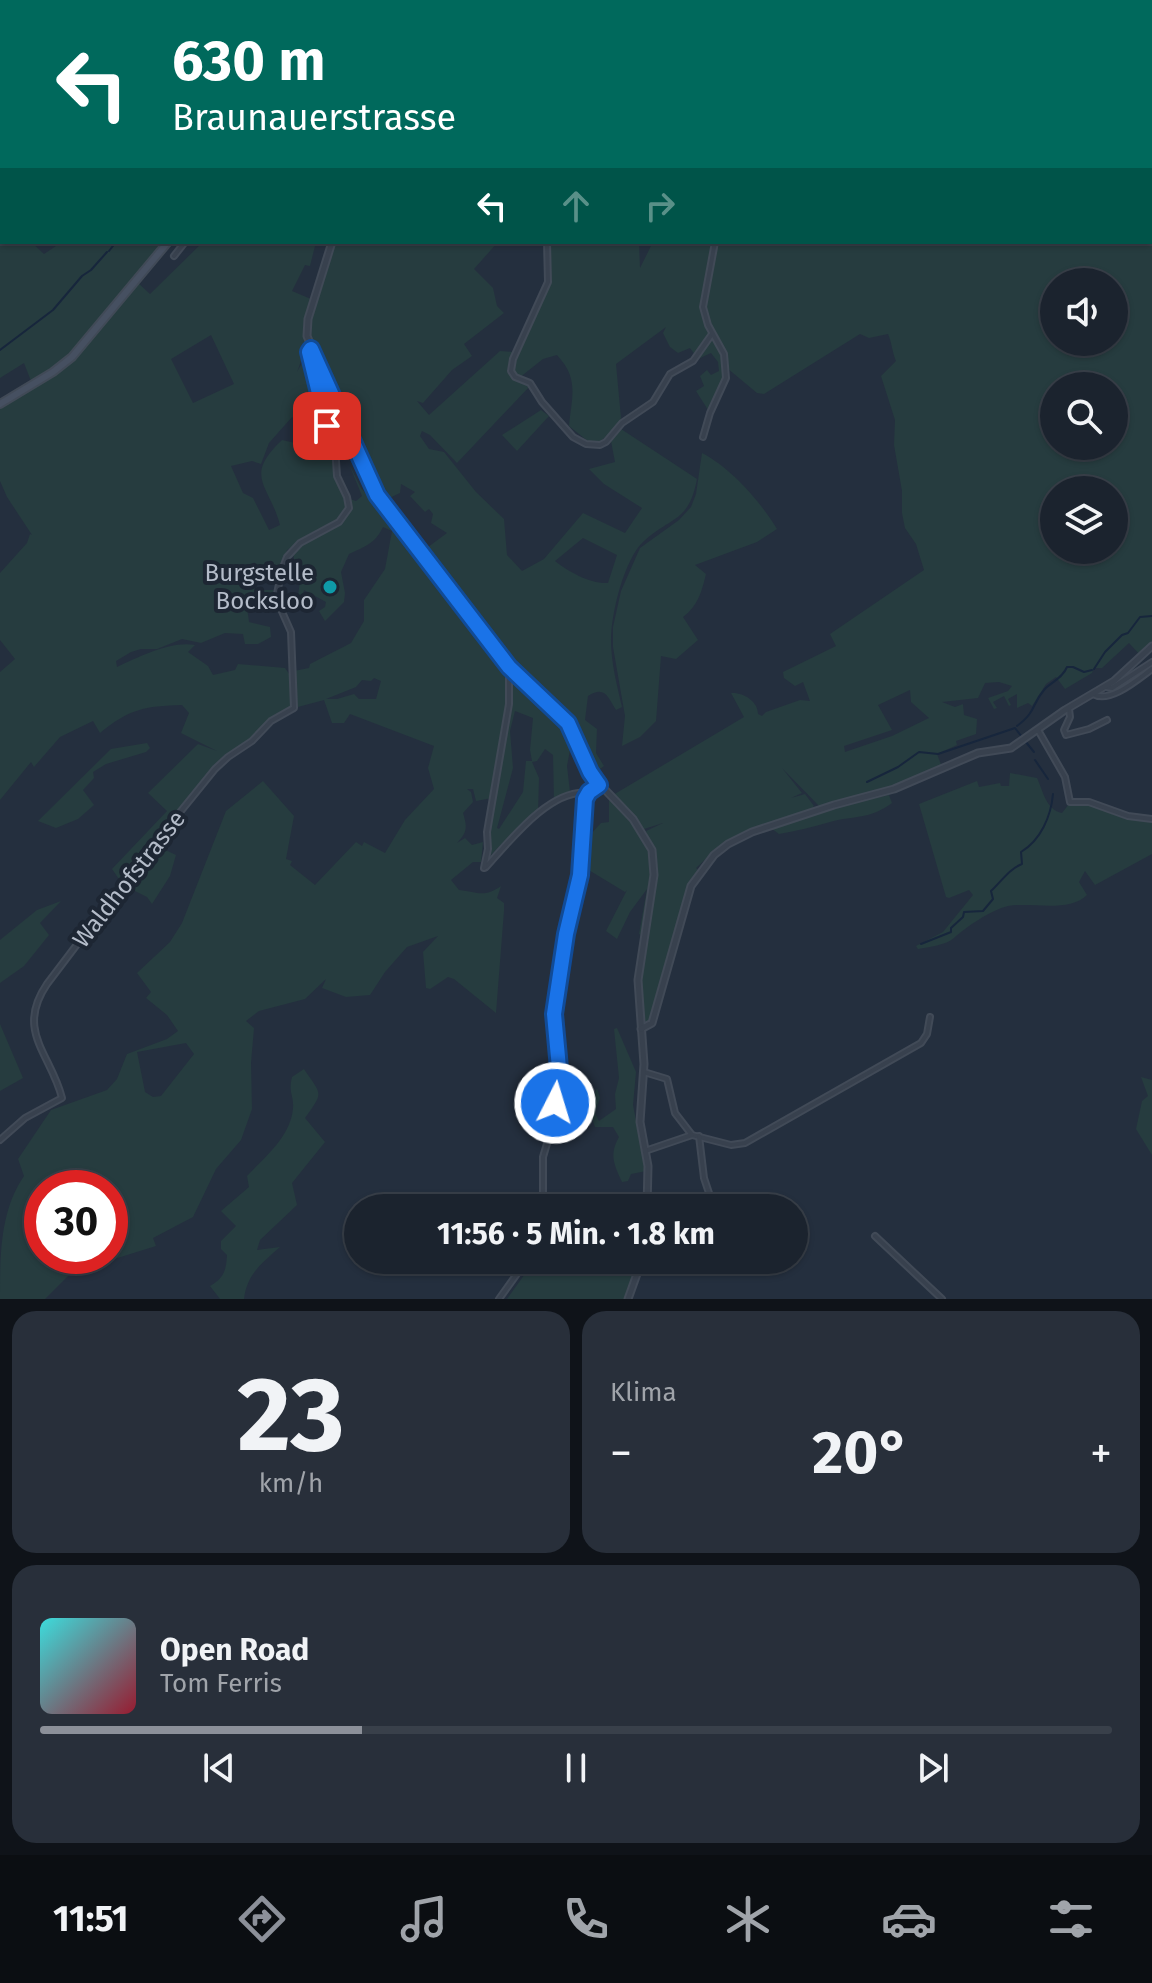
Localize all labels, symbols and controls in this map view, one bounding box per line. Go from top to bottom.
text: 630 m [172,28,326,95]
icon: left [40,32,144,136]
text: Braunauerstrasse [172,96,456,140]
icon: left [470,184,514,228]
icon: ahead [554,184,598,228]
icon: right [638,184,682,228]
map controls [1040,268,1128,564]
button: sound [1040,268,1128,356]
button: search [1040,372,1128,460]
pin [293,392,361,460]
icon: arrive [305,404,349,448]
button: layers [1040,476,1128,564]
place label: Burgstelle Bocksloo [205,559,314,615]
marker: Burgstelle Bocksloo [321,578,339,596]
street label: Waldhofstrasse [67,805,191,953]
position arrow [513,1061,597,1145]
speed limit sign: 30 [24,1170,128,1274]
text: 11:56 · 5 Min. · 1.8 km [437,1216,715,1252]
text: 23 [237,1353,345,1478]
text: Klima [610,1377,677,1408]
text: 20° [812,1417,910,1489]
text: − [610,1427,632,1480]
text: + [1090,1427,1112,1480]
text: km/h [259,1468,323,1499]
text: Open Road [160,1632,309,1668]
text: Tom Ferris [160,1668,282,1699]
icon: previous [197,1746,241,1790]
icon: pause [554,1746,598,1790]
icon: next [911,1746,955,1790]
icon: directions [234,1891,290,1947]
icon: music [396,1891,452,1947]
icon: phone [558,1891,614,1947]
icon: climate [720,1891,776,1947]
icon: car [881,1891,937,1947]
icon: filters [1043,1891,1099,1947]
text: 11:51 [53,1897,129,1941]

